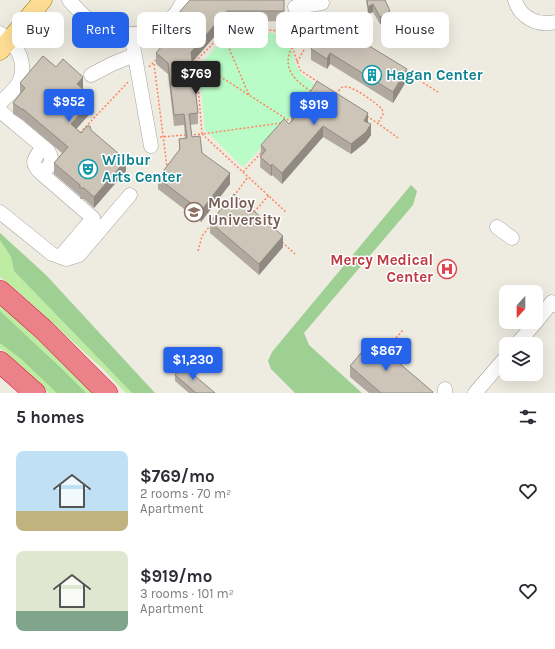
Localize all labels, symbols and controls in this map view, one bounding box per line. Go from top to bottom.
chip: Buy [12,12,64,48]
chip: Rent [72,12,129,48]
chip: Filters [137,12,206,48]
chip: New [214,12,268,48]
chip: Apartment [276,12,373,48]
chip: House [381,12,449,48]
pin: $769 [172,61,220,95]
building icon: Hagan Center [361,64,383,86]
text: $769 [180,66,212,81]
place label: Hagan Center [386,66,483,84]
pin: $952 [45,89,93,123]
pin: $919 [290,92,338,126]
text: $952 [53,94,85,109]
text: $919 [299,97,329,112]
place label: Wilbur Arts Center [102,151,182,186]
theatre icon: Wilbur Arts Center [77,158,99,180]
place label: Molloy University [208,194,281,229]
school or university icon: Molloy University [183,201,205,223]
place label: Mercy Medical Center [330,251,433,286]
hospital icon: Mercy Medical Center [436,258,458,280]
north arrow [499,285,543,329]
map controls [499,285,543,381]
button: layers [499,337,543,381]
pin: $867 [362,338,410,372]
text: $867 [370,343,402,358]
pin: $1,230 [160,347,226,381]
text: $1,230 [172,352,214,367]
icon: filters [517,406,539,428]
text: 5 homes [16,407,85,427]
text: $769/mo [140,466,215,486]
icon: home [48,467,96,515]
icon: heart [517,480,539,502]
text: 2 rooms · 70 m² [140,486,231,501]
text: Apartment [140,501,203,516]
text: $919/mo [140,566,212,586]
icon: home [48,567,96,615]
icon: heart [517,580,539,602]
text: 3 rooms · 101 m² [140,586,234,601]
text: Apartment [140,601,203,616]

